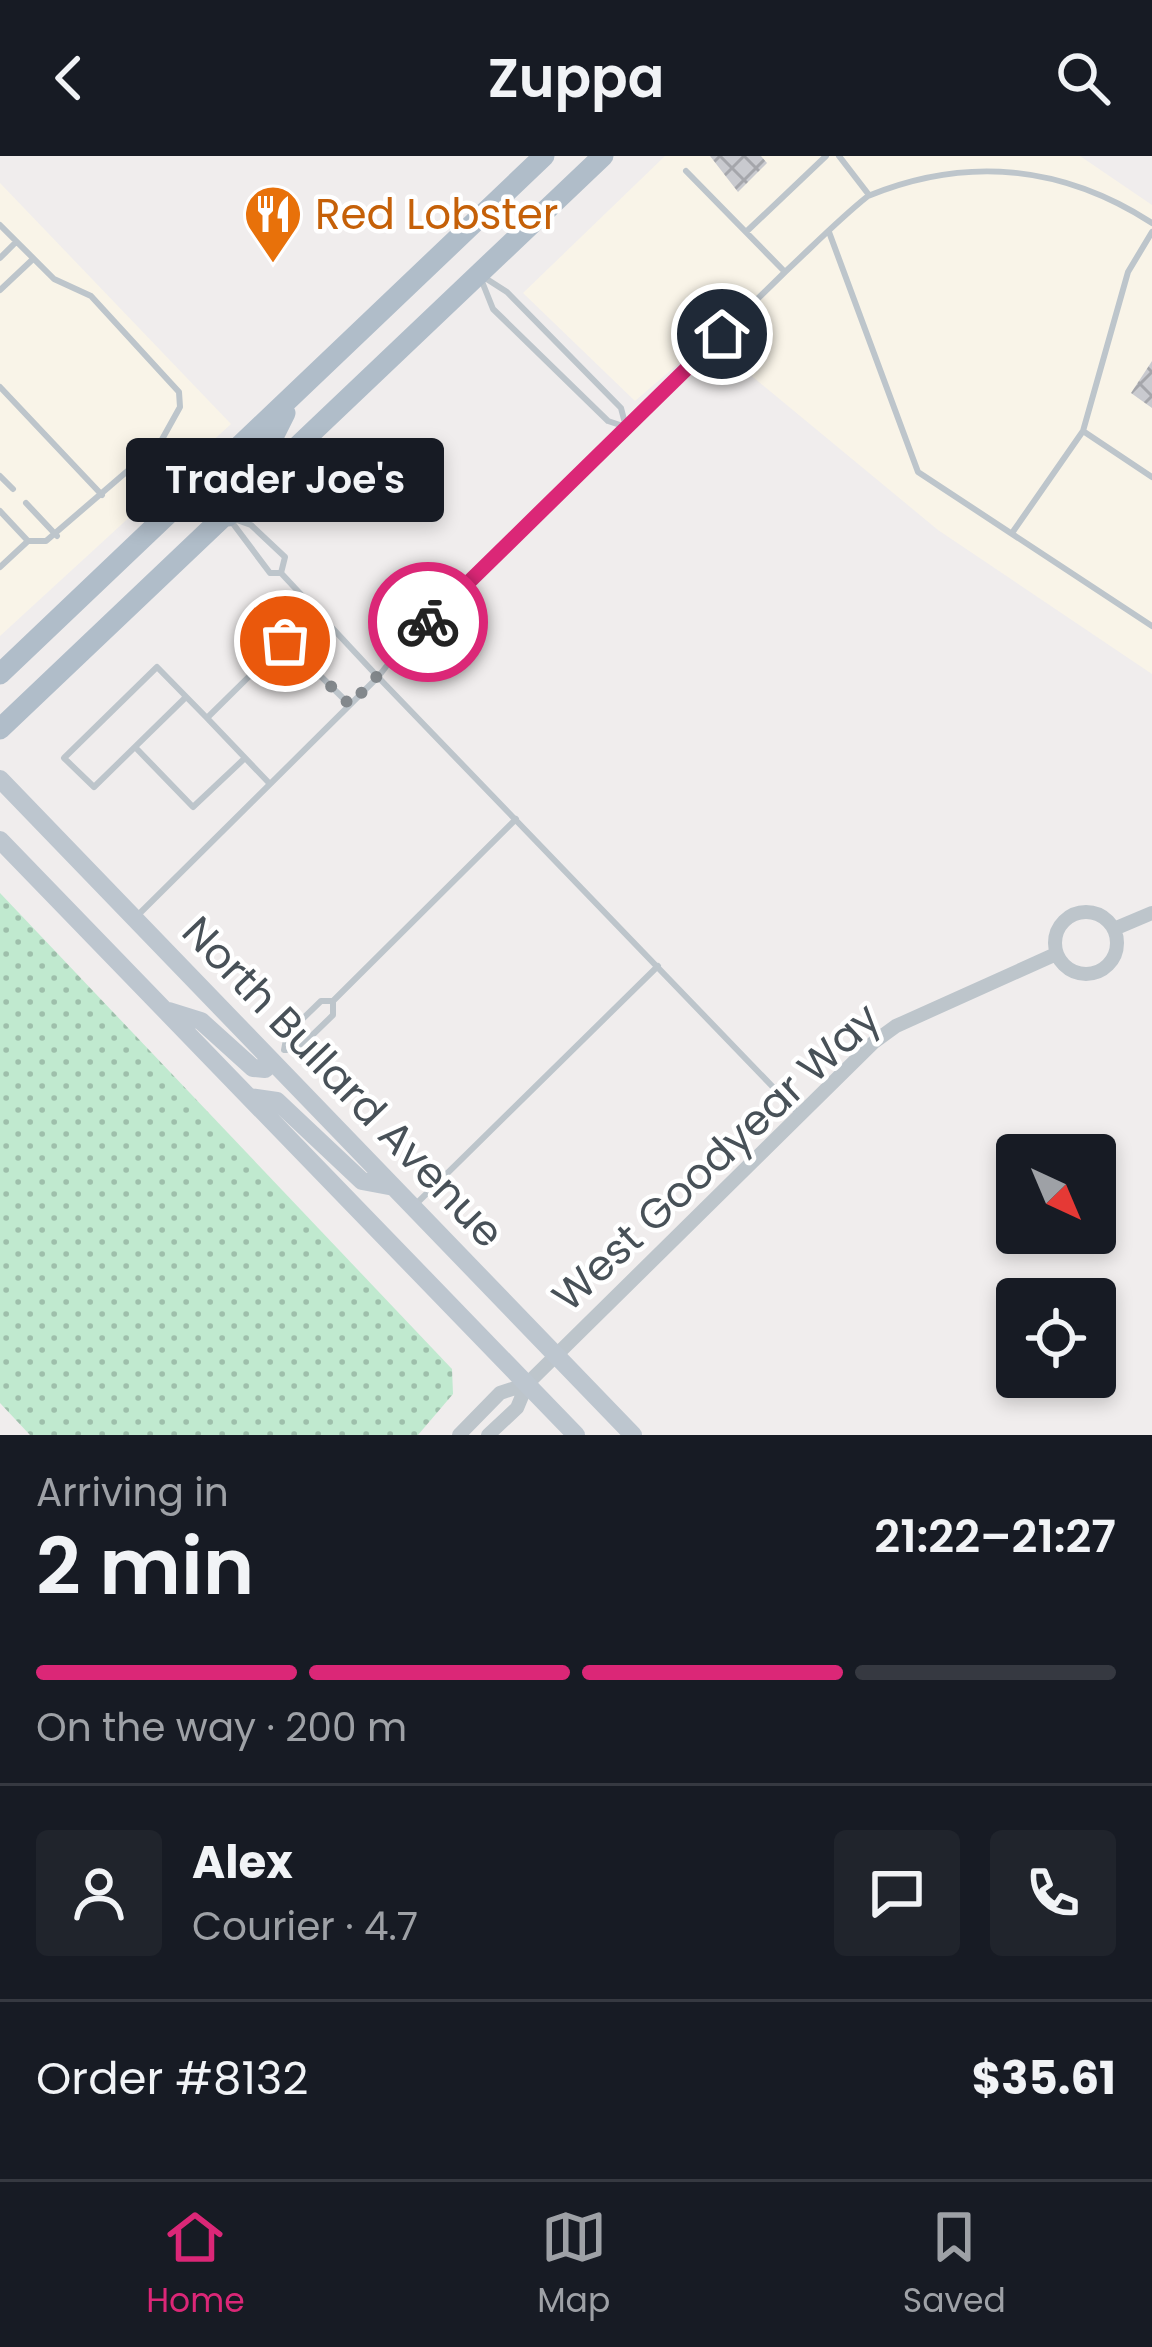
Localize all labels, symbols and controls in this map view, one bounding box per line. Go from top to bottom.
text: Zuppa [488,40,664,116]
icon: back [36,45,102,111]
icon: search [1050,45,1116,111]
restaurant icon: Red Lobster [242,183,304,265]
place label: Red Lobster [315,185,559,244]
pin [671,283,773,385]
icon: home [689,301,755,367]
callout: Trader Joe's [126,437,444,521]
text: Trader Joe's [165,452,405,507]
courier [368,562,488,682]
icon: bike [395,589,461,655]
pin [234,590,336,692]
icon: bag [252,608,318,674]
street label: North Bullard Avenue [169,903,517,1261]
street label: West Goodyear Way [539,989,893,1325]
north arrow [996,1134,1116,1254]
map controls [996,1134,1116,1398]
button: locate [996,1278,1116,1398]
text: Arriving in [36,1465,229,1520]
text: 21:22–21:27 [874,1505,1116,1568]
text: 2 min [36,1512,254,1621]
text: On the way · 200 m [36,1700,407,1755]
button: person [36,1830,162,1956]
button: chat [834,1830,960,1956]
button: phone [990,1830,1116,1956]
text: Alex [192,1831,293,1894]
text: Courier · 4.7 [192,1899,418,1954]
text: Order #8132 [36,2047,308,2110]
text: $35.61 [972,2047,1116,2110]
tab: Home [146,2204,245,2326]
tab: Map [537,2204,610,2326]
tab: Saved [903,2204,1006,2326]

